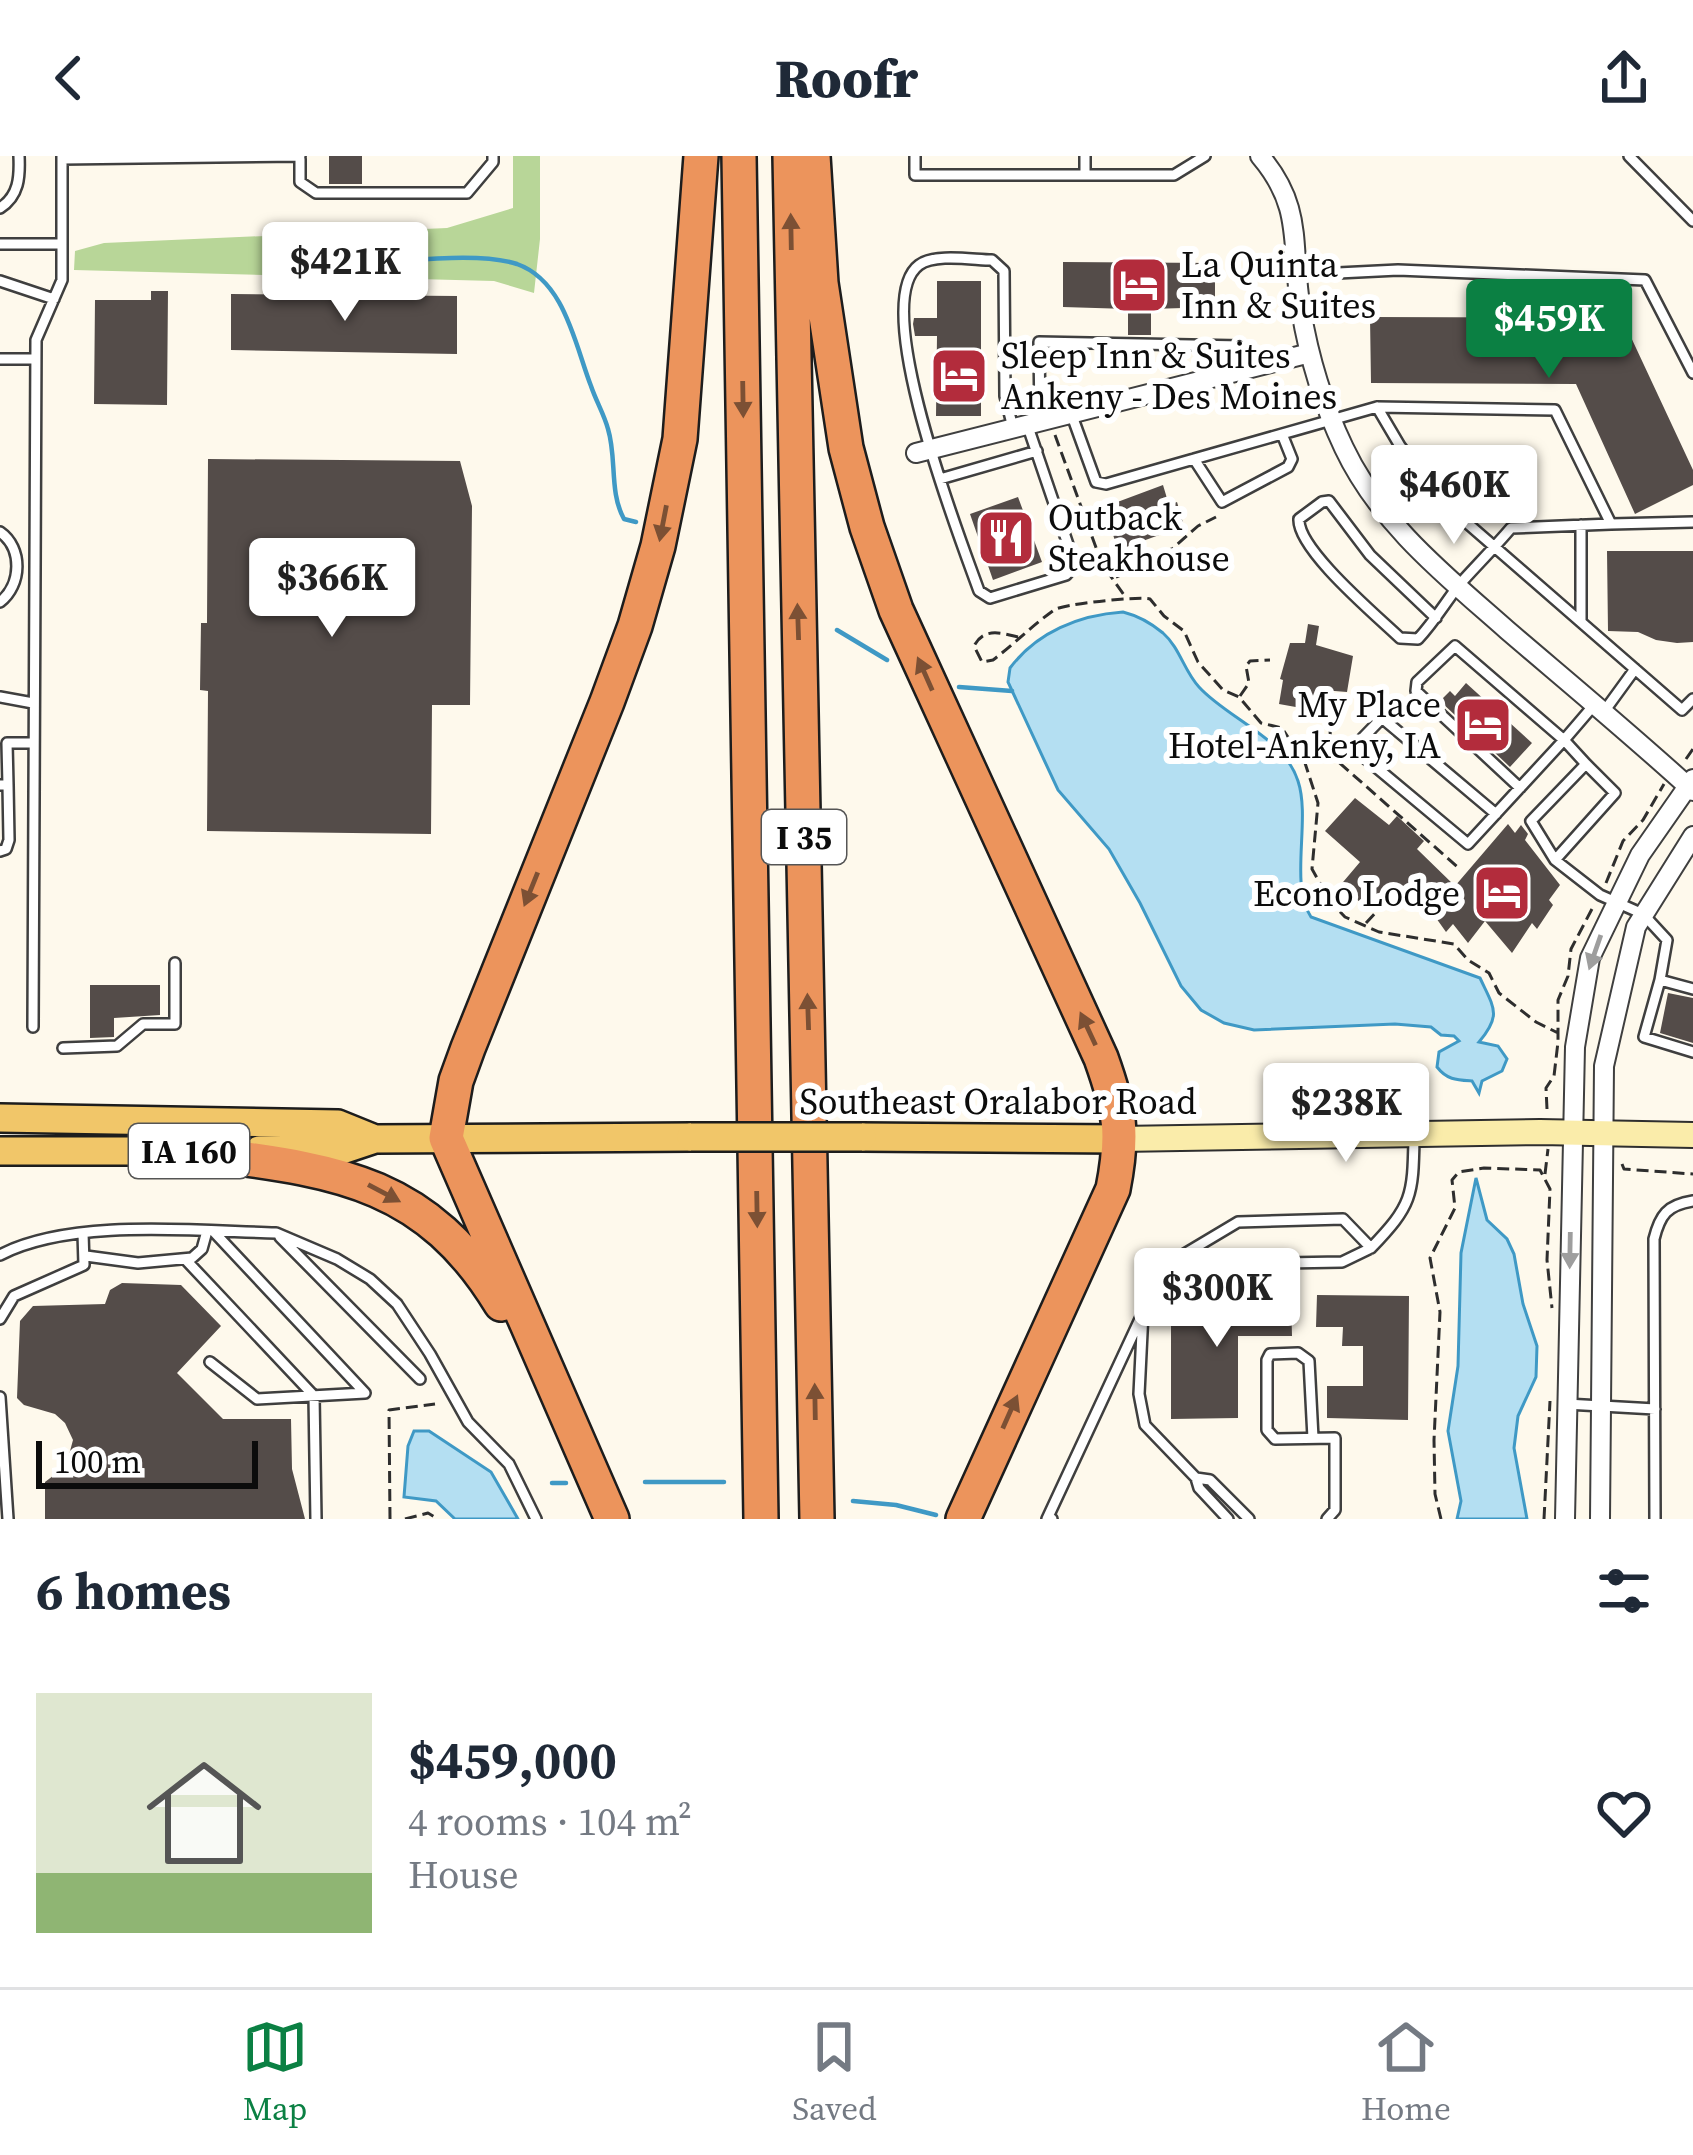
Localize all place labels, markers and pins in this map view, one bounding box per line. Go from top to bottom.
pin: $421K [261,222,429,324]
place label: La Quinta Inn & Suites [1181,240,1376,330]
hotel icon: La Quinta Inn & Suites [1108,254,1170,316]
pin: $459K [1465,279,1633,381]
place label: Sleep Inn & Suites Ankeny - Des Moines [1001,331,1337,421]
hotel icon: Sleep Inn & Suites Ankeny - Des Moines [928,345,990,407]
pin: $460K [1370,445,1538,547]
place label: Outback Steakhouse [1048,493,1230,583]
restaurant icon: Outback Steakhouse [975,507,1037,569]
pin: $366K [248,538,416,640]
place label: My Place Hotel-Ankeny, IA [1168,680,1441,770]
hotel icon: My Place Hotel-Ankeny, IA [1452,694,1514,756]
hotel icon: Econo Lodge [1471,862,1533,924]
place label: Econo Lodge [1253,869,1460,918]
pin: $238K [1262,1063,1430,1165]
pin: $300K [1133,1248,1301,1350]

